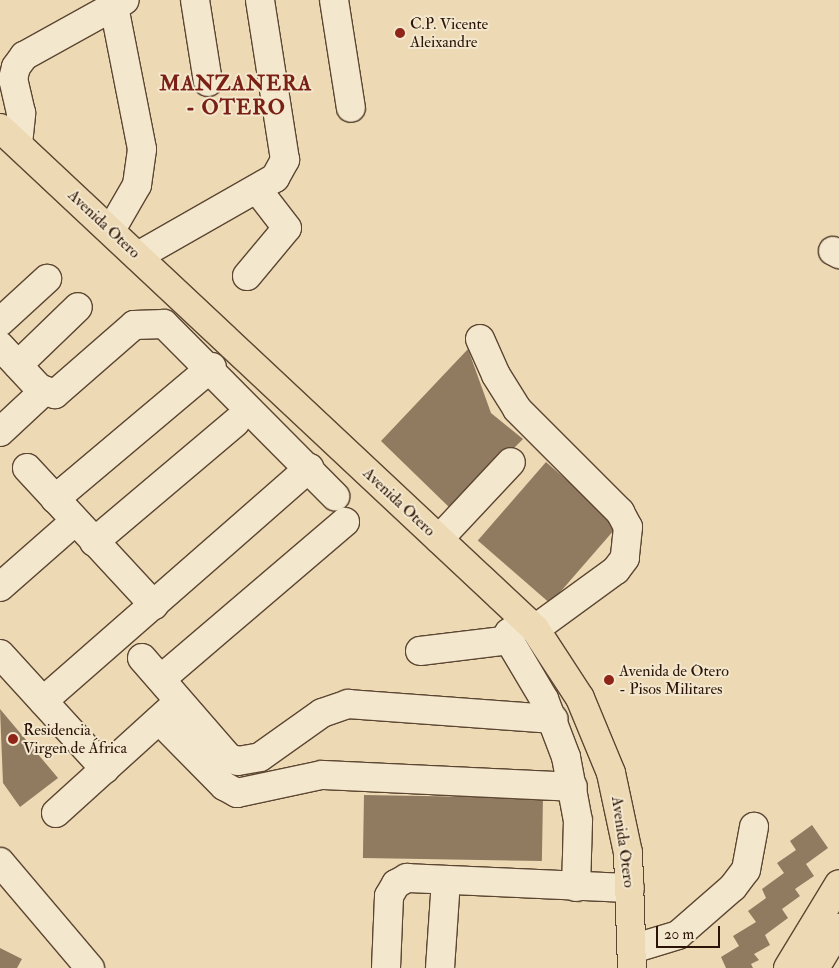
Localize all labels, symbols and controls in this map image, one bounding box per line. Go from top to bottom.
place label: C.P. Vicente Aleixandre [410,14,488,52]
marker: C.P. Vicente Aleixandre [394,27,406,39]
district label: MANZANERA - OTERO [158,71,314,121]
street label: Avenida Otero [64,186,144,262]
street label: Avenida Otero [359,464,439,540]
place label: Avenida de Otero - Pisos Militares [619,661,729,699]
marker: Avenida de Otero - Pisos Militares [603,674,615,686]
place label: Residencia Virgen de África [23,720,127,758]
marker: Residencia Virgen de África [7,733,19,745]
street label: Avenida Otero [607,795,639,889]
scale bar [659,916,723,948]
text: 20 m [664,925,694,944]

